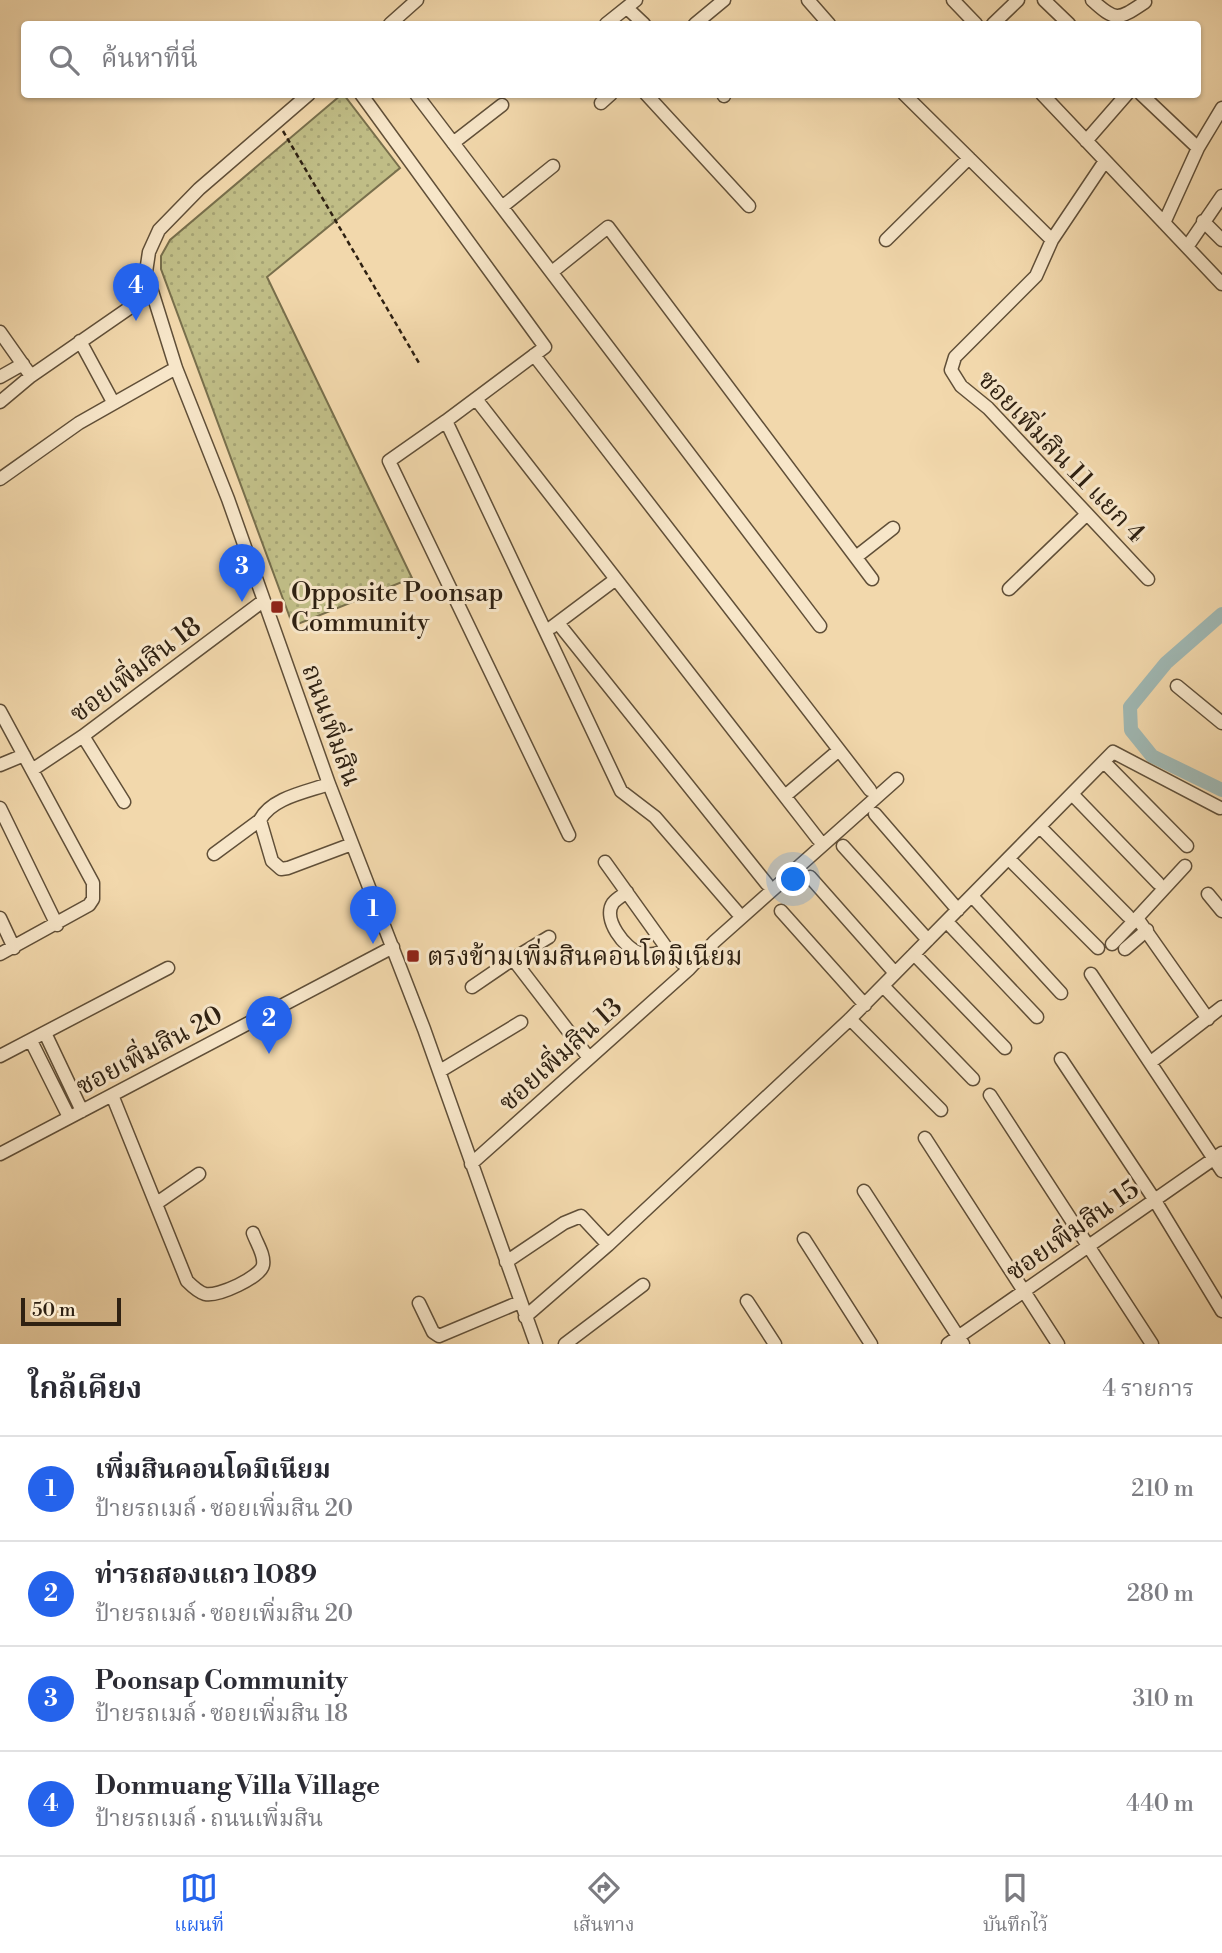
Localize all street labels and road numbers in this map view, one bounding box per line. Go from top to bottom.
street label: ซอยเพิ่มสิน 11 แยก 4 [971,361,1154,550]
street label: ซอยเพิ่มสิน 18 [62,607,208,730]
street label: ถนนเพิ่มสิน [294,659,371,791]
street label: ซอยเพิ่มสิน 13 [490,988,629,1119]
street label: ซอยเพิ่มสิน 20 [69,996,228,1103]
street label: ซอยเพิ่มสิน 15 [998,1170,1145,1288]

